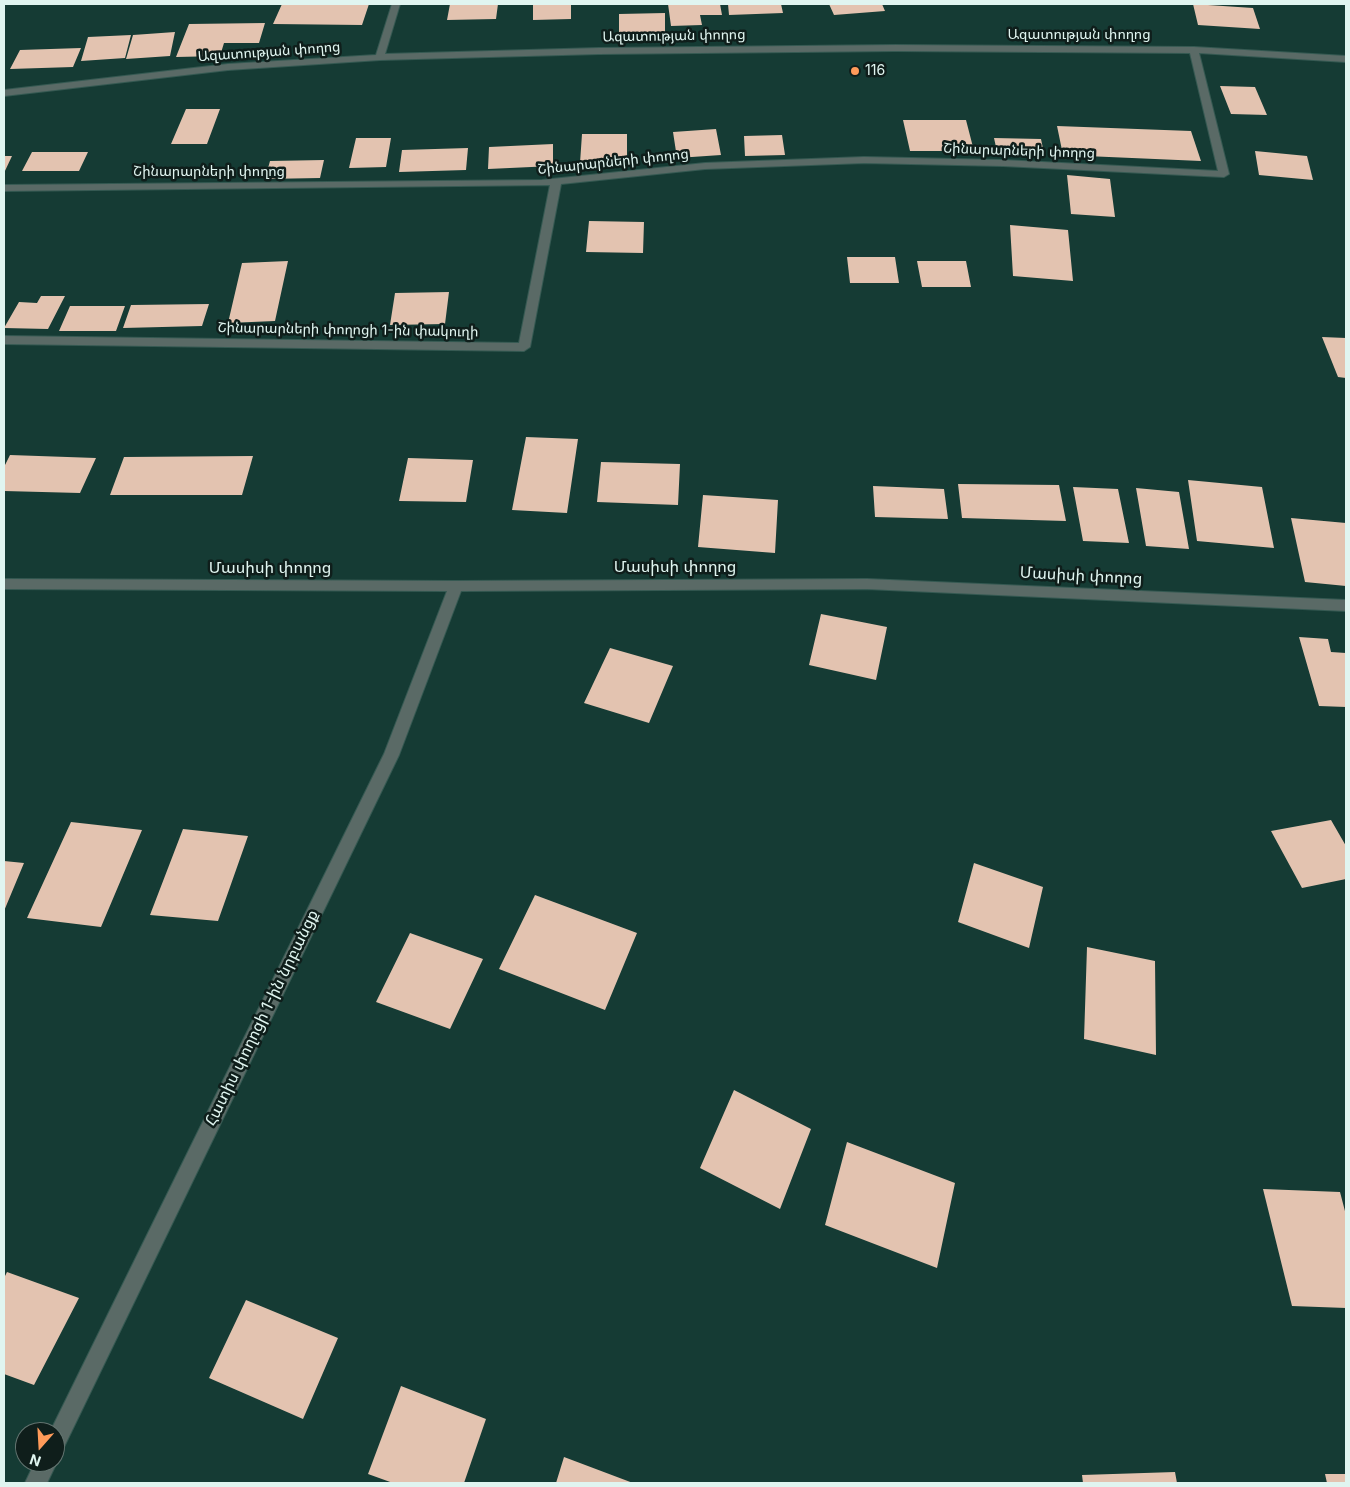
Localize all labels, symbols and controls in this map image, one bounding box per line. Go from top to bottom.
street label: Ազատության փողոց [602,26,746,46]
street label: Ազատության փողոց [1007,27,1151,43]
street label: Ազատության փողոց [197,39,341,65]
place label: 116 [865,63,885,79]
marker: 116 [849,65,861,77]
street label: Շինարարների փողոց [943,140,1095,162]
street label: Շինարարների փողոց [537,146,689,178]
street label: Շինարարների փողոց [133,164,285,180]
street label: Շինարարների փողոցի 1-ին փակուղի [217,319,479,341]
street label: Մասիսի փողոց [614,557,736,577]
street label: Մասիսի փողոց [209,558,331,578]
street label: Մասիսի փողոց [1019,563,1143,589]
street label: Հատիս փողոցի 1-ին նրբանցք [201,907,323,1129]
north arrow [15,1422,65,1472]
text: N [27,1451,43,1470]

